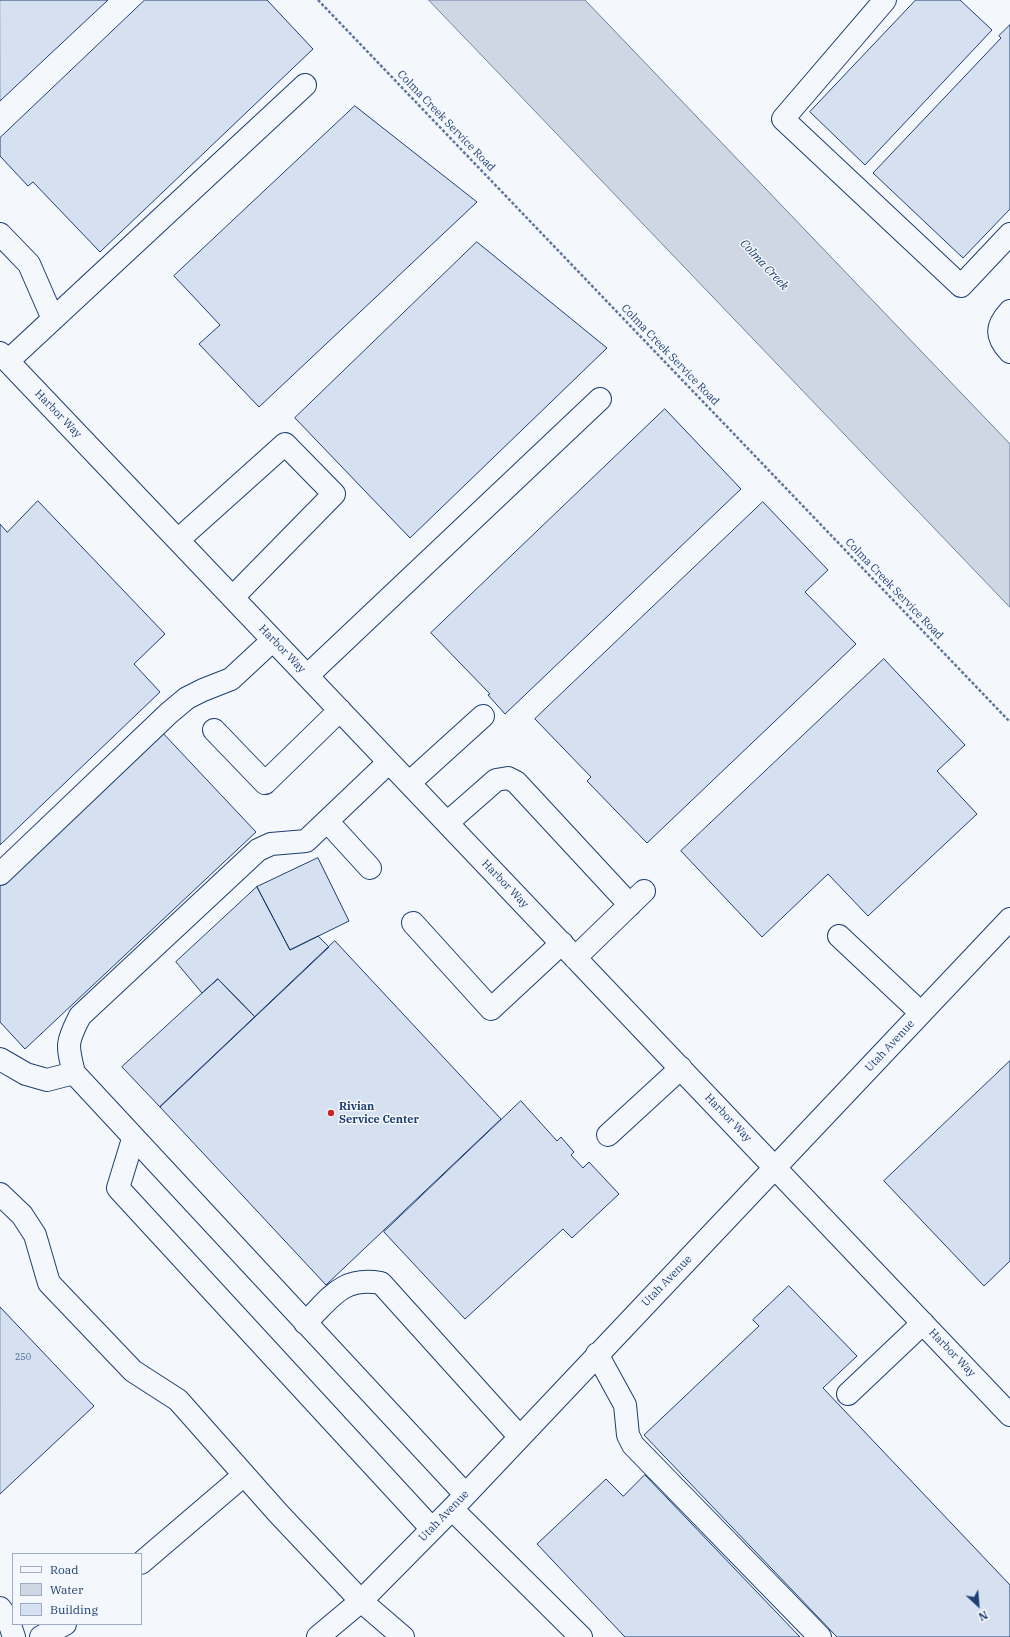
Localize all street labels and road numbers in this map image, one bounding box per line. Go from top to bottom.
street label: Colma Creek Service Road [394,68,498,174]
street label: Colma Creek Service Road [618,302,722,408]
street label: Harbor Way [32,387,84,441]
street label: Colma Creek Service Road [842,536,946,642]
street label: Harbor Way [256,622,308,676]
street label: Harbor Way [479,857,531,911]
street label: Utah Avenue [863,1017,917,1075]
street label: Harbor Way [702,1091,754,1145]
street label: Utah Avenue [639,1253,695,1309]
street label: Harbor Way [926,1326,978,1380]
street label: Utah Avenue [416,1488,472,1544]

